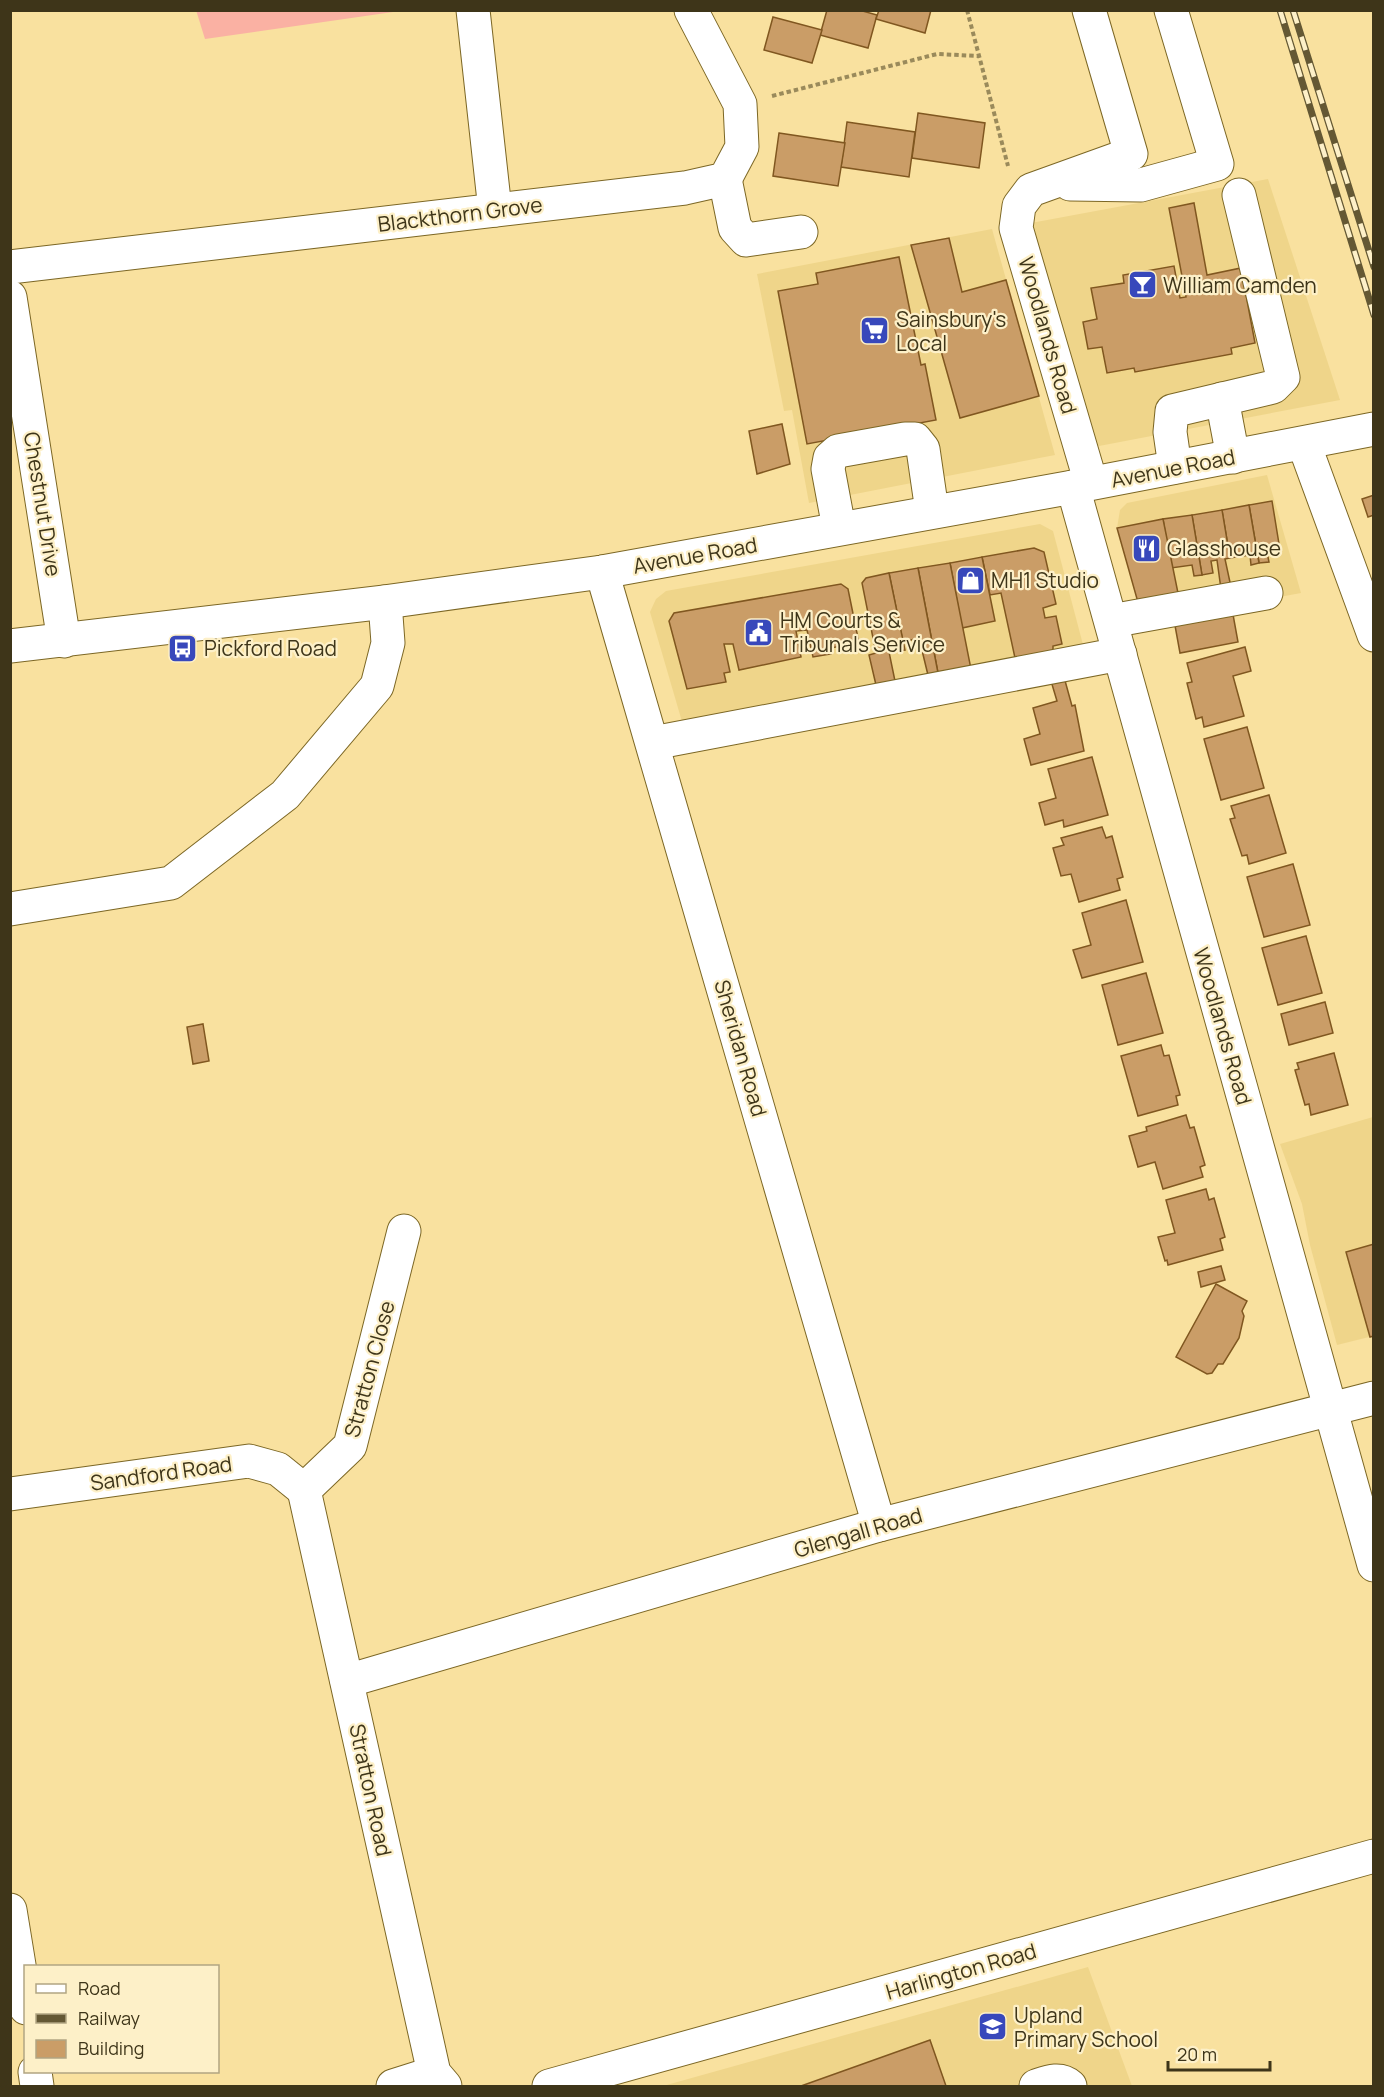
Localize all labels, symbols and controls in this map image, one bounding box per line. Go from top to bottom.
street label: Blackthorn Grove [376,190,544,238]
street label: Woodlands Road [1012,253,1084,417]
bar icon: William Camden [1126,269,1158,301]
place label: William Camden [1163,271,1317,299]
place label: Sainsbury's Local [896,305,1006,357]
supermarket icon: Sainsbury's Local [859,315,891,347]
street label: Chestnut Drive [18,430,68,578]
street label: Avenue Road [1109,442,1237,494]
street label: Avenue Road [631,530,759,580]
restaurant icon: Glasshouse [1130,532,1162,564]
place label: Glasshouse [1167,534,1281,562]
shop icon: MH1 Studio [954,564,986,596]
place label: MH1 Studio [991,566,1099,594]
place label: HM Courts & Tribunals Service [780,606,945,658]
public building icon: HM Courts & Tribunals Service [743,616,775,648]
bus stop icon: Pickford Road [167,632,199,664]
place label: Pickford Road [204,634,337,662]
street label: Woodlands Road [1187,944,1259,1108]
street label: Sheridan Road [708,976,774,1120]
street label: Stratton Close [337,1298,401,1440]
street label: Sandford Road [88,1449,234,1497]
street label: Glengall Road [791,1500,925,1564]
street label: Stratton Road [343,1721,399,1859]
street label: Harlington Road [883,1936,1039,2006]
legend [24,1965,219,2073]
text: Road [78,1976,121,2000]
place label: Upland Primary School [1014,2001,1158,2053]
text: Railway [78,2006,140,2030]
school or university icon: Upland Primary School [977,2011,1009,2043]
scale bar [1168,2034,1270,2072]
text: Building [78,2036,144,2060]
text: 20 m [1177,2042,1217,2066]

